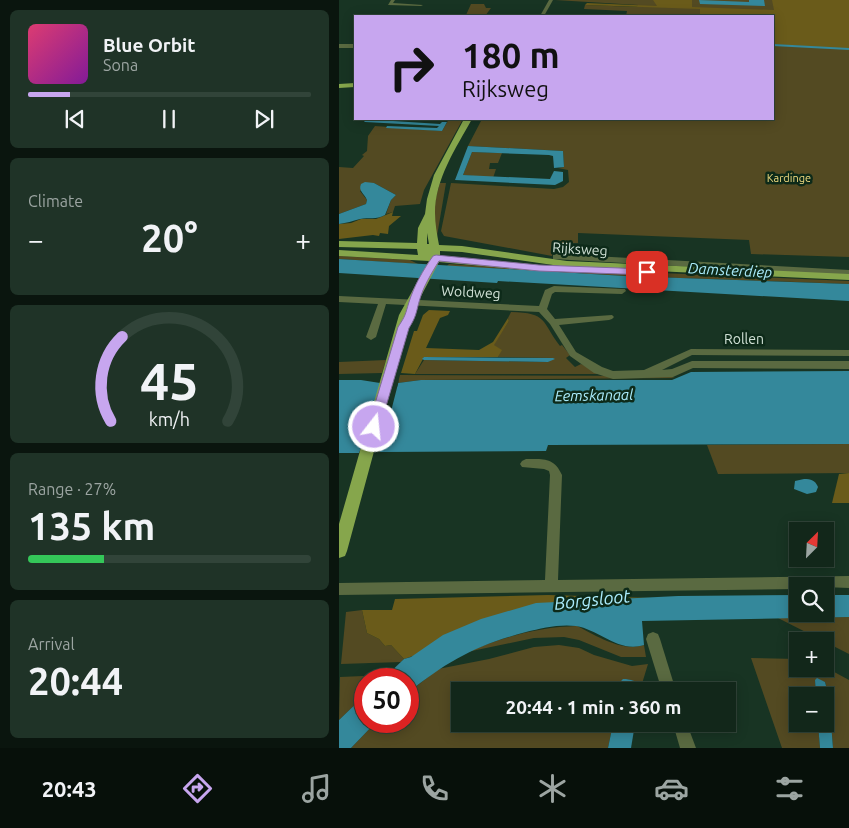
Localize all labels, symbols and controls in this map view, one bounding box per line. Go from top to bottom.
text: Blue Orbit [103,34,196,56]
icon: right [379,35,444,100]
text: 180 m [462,35,560,75]
text: Sona [103,56,138,74]
text: Rijksweg [462,76,549,101]
icon: previous [61,105,89,133]
icon: pause [155,105,183,133]
icon: next [250,105,278,133]
park label: Kardinge [767,172,811,184]
text: Climate [28,192,83,210]
text: 20° [141,217,198,259]
text: − [28,224,44,255]
text: + [295,224,311,255]
street label: Rijksweg [552,239,608,259]
pin [626,251,668,293]
icon: arrive [633,258,661,286]
water label: Damsterdiep [688,259,772,281]
street label: Woldweg [441,282,501,302]
street label: Rollen [724,331,764,347]
text: 45 [140,352,199,410]
water label: Eemskanaal [555,386,634,404]
position arrow [347,400,399,452]
text: km/h [149,409,190,429]
text: Range · 27% [28,480,116,498]
text: 135 km [28,505,155,547]
north arrow [789,522,834,568]
map controls [789,522,834,732]
button: search [789,577,834,622]
water label: Borgsloot [553,585,632,613]
button: + [789,632,834,677]
text: Arrival [28,635,75,653]
text: 20:44 [28,660,123,702]
speed limit sign: 50 [354,668,419,733]
button: − [789,687,834,732]
text: 20:44 · 1 min · 360 m [506,696,681,718]
icon: directions [180,771,215,806]
icon: music [299,771,334,806]
icon: phone [417,771,452,806]
icon: climate [535,771,570,806]
icon: car [654,771,689,806]
icon: filters [772,771,807,806]
text: 20:43 [42,776,97,801]

